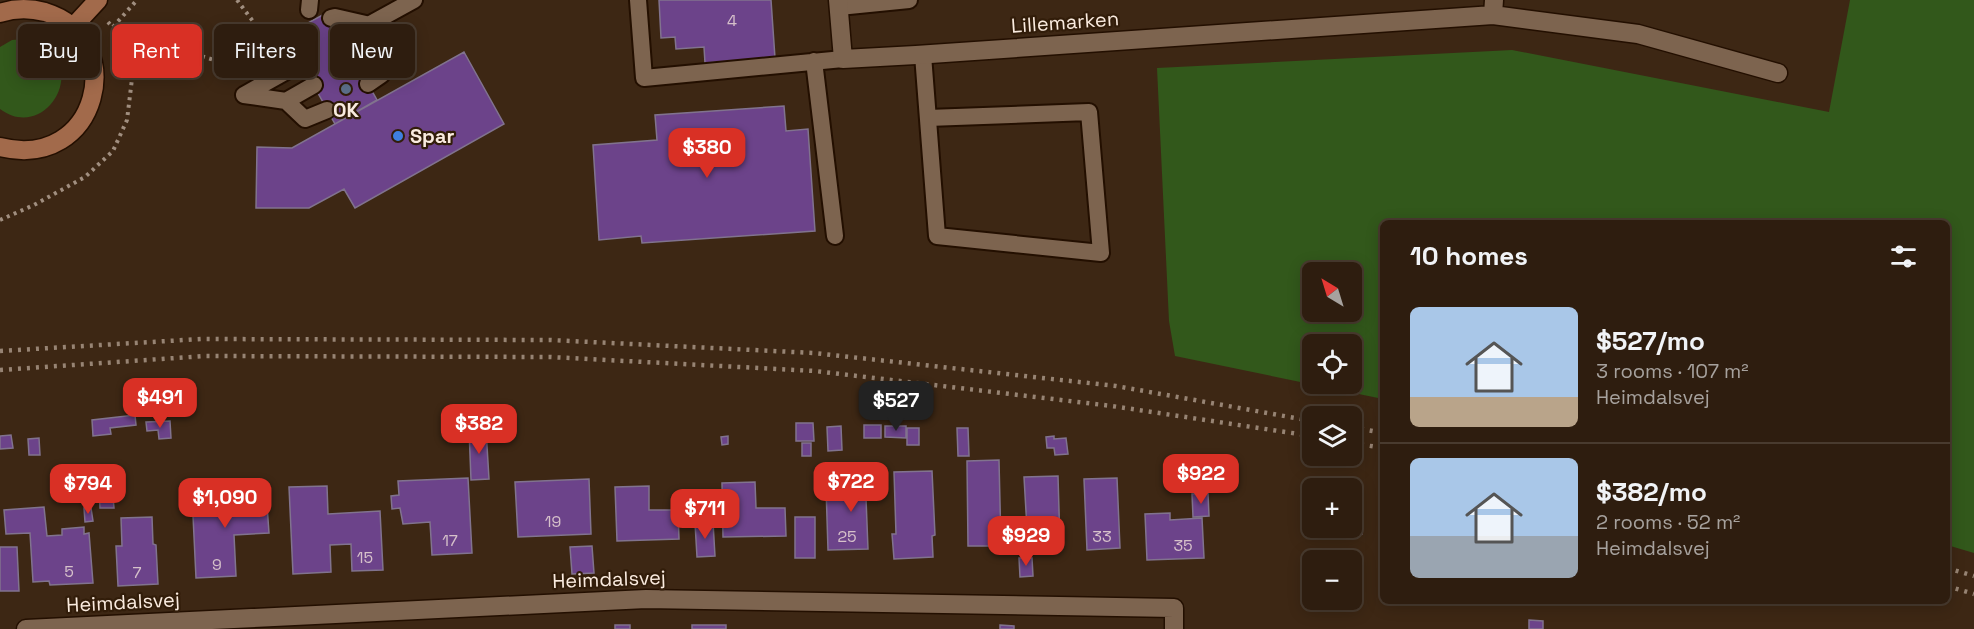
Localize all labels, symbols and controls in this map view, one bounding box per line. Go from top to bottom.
street label: Lillemarken [1010,5,1120,39]
house number: 4 [727,10,737,31]
chip: Buy [18,24,100,78]
chip: Rent [112,24,202,78]
chip: Filters [214,24,318,78]
chip: New [330,24,415,78]
marker: OK [339,82,353,96]
place label: OK [333,97,359,123]
place label: Spar [410,123,454,149]
pin: $380 [671,128,743,179]
marker: Spar [391,129,405,143]
text: $380 [682,134,732,160]
text: 10 homes [1410,239,1528,273]
icon: filters [1887,240,1920,273]
north arrow [1302,262,1362,322]
map controls [1302,262,1362,610]
text: $527/mo [1596,324,1705,358]
icon: home [1458,331,1530,403]
button: locate [1302,334,1362,394]
text: 3 rooms · 107 m² [1596,358,1749,384]
pin: $491 [124,378,196,429]
pin: $527 [860,381,932,432]
text: $491 [137,384,183,410]
text: Heimdalsvej [1596,384,1710,410]
text: $527 [873,387,919,413]
pin: $382 [443,404,515,455]
button: layers [1302,406,1362,466]
text: $382 [455,410,503,436]
pin: $922 [1165,454,1237,505]
text: $922 [1177,460,1225,486]
pin: $722 [815,462,887,513]
pin: $794 [52,464,124,515]
text: $722 [828,468,874,494]
text: $794 [64,470,112,496]
text: $382/mo [1596,475,1707,509]
pin: $1,090 [176,478,274,529]
button: + [1302,478,1362,538]
icon: home [1458,482,1530,554]
text: $1,090 [192,484,258,510]
pin: $711 [669,489,741,540]
text: $711 [684,495,726,521]
text: 2 rooms · 52 m² [1596,509,1740,535]
house number: 19 [545,511,561,532]
pin: $929 [990,516,1062,567]
text: $929 [1002,522,1050,548]
house number: 25 [837,526,857,547]
house number: 33 [1092,526,1112,547]
house number: 17 [442,530,458,551]
house number: 35 [1173,535,1193,556]
text: Heimdalsvej [1596,535,1710,561]
house number: 15 [357,547,373,568]
button: − [1302,550,1362,610]
house number: 9 [212,554,222,575]
house number: 5 [64,561,74,582]
house number: 7 [132,562,142,583]
street label: Heimdalsvej [552,564,666,594]
street label: Heimdalsvej [66,586,180,618]

